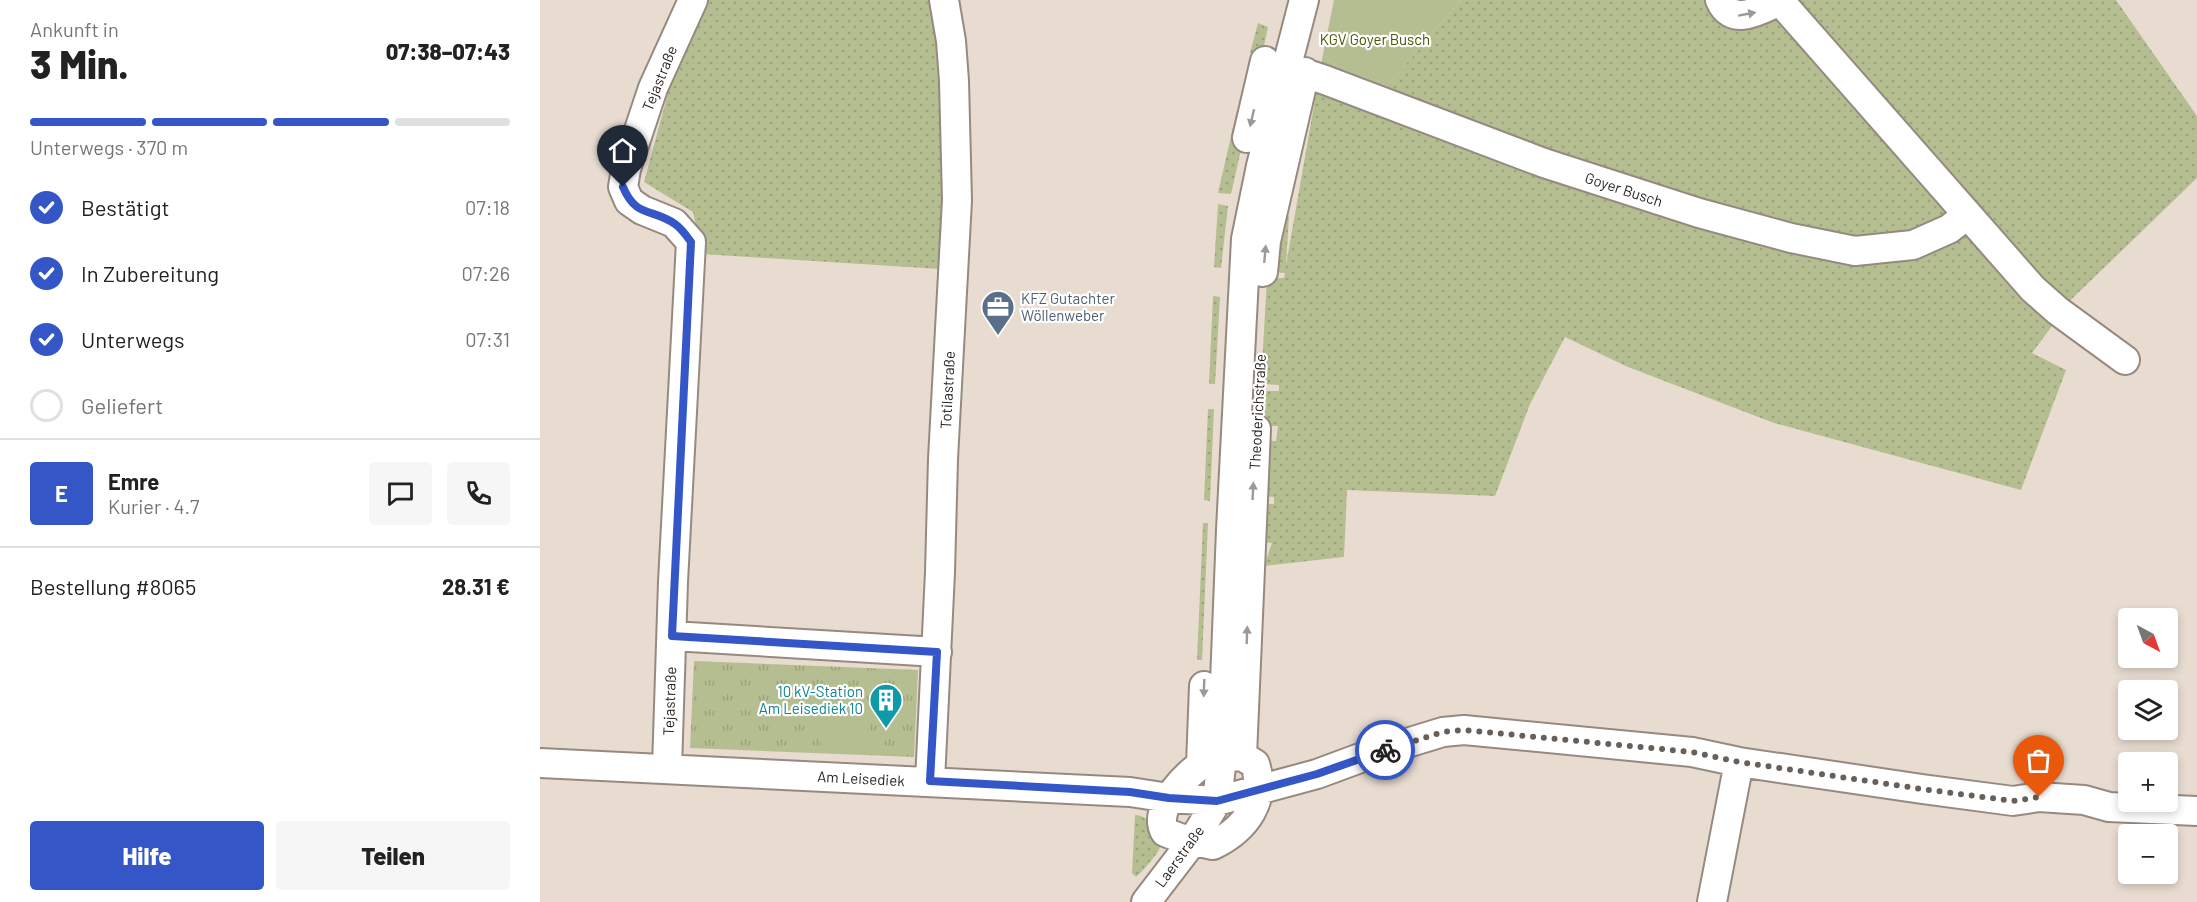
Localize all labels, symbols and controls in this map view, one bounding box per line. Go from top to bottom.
one-way arrow [1738,9,1757,18]
text: Ankunft in [30,17,119,41]
park label: KGV Goyer Busch [1320,30,1430,48]
text: 07:38–07:43 [386,38,510,64]
text: 3 Min. [30,40,129,87]
street label: Tejastraße [638,43,680,113]
one-way arrow [1246,109,1256,127]
pin [597,125,648,187]
icon: home [606,134,639,167]
text: Unterwegs · 370 m [30,135,188,159]
street label: Goyer Busch [1583,168,1665,210]
icon: check [30,191,63,224]
text: Bestätigt [81,194,170,220]
text: 07:18 [465,195,510,219]
one-way arrow [1260,245,1270,264]
icon: check [30,257,63,290]
text: In Zubereitung [81,260,219,286]
text: 07:26 [461,261,510,285]
office icon: KFZ Gutachter Wöllenweber [980,289,1016,336]
place label: KFZ Gutachter Wöllenweber [1021,289,1115,324]
icon: check [30,323,63,356]
text: Unterwegs [81,326,185,352]
text: 07:31 [465,327,510,351]
street label: Totilastraße [936,351,958,429]
street label: Theoderichstraße [1245,354,1269,470]
text: Geliefert [81,392,163,418]
button: chat [369,462,432,525]
button: phone [447,462,510,525]
text: Emre [108,468,159,494]
text: E [55,480,68,506]
one-way arrow [1249,481,1258,500]
text: Kurier · 4.7 [108,494,200,518]
text: Bestellung #8065 [30,573,196,599]
text: 28.31 € [442,573,510,599]
north arrow [2118,608,2178,668]
map controls [2118,608,2178,884]
one-way arrow [1243,625,1252,644]
street label: Tejastraße [659,666,679,736]
one-way arrow [1200,678,1209,697]
button: layers [2118,680,2178,740]
place label: 10 kV-Station Am Leisediek 10 [759,682,863,717]
building icon: 10 kV-Station Am Leisediek 10 [868,682,904,729]
courier [1355,720,1415,780]
icon: bike [1369,734,1402,767]
pin [2013,735,2064,797]
icon: bag [2022,744,2055,777]
button: + [2118,752,2178,812]
street label: Am Leisediek [817,767,906,789]
button: Hilfe [30,821,264,890]
button: Teilen [276,821,510,890]
street label: Laerstraße [1151,822,1207,890]
button: − [2118,824,2178,884]

